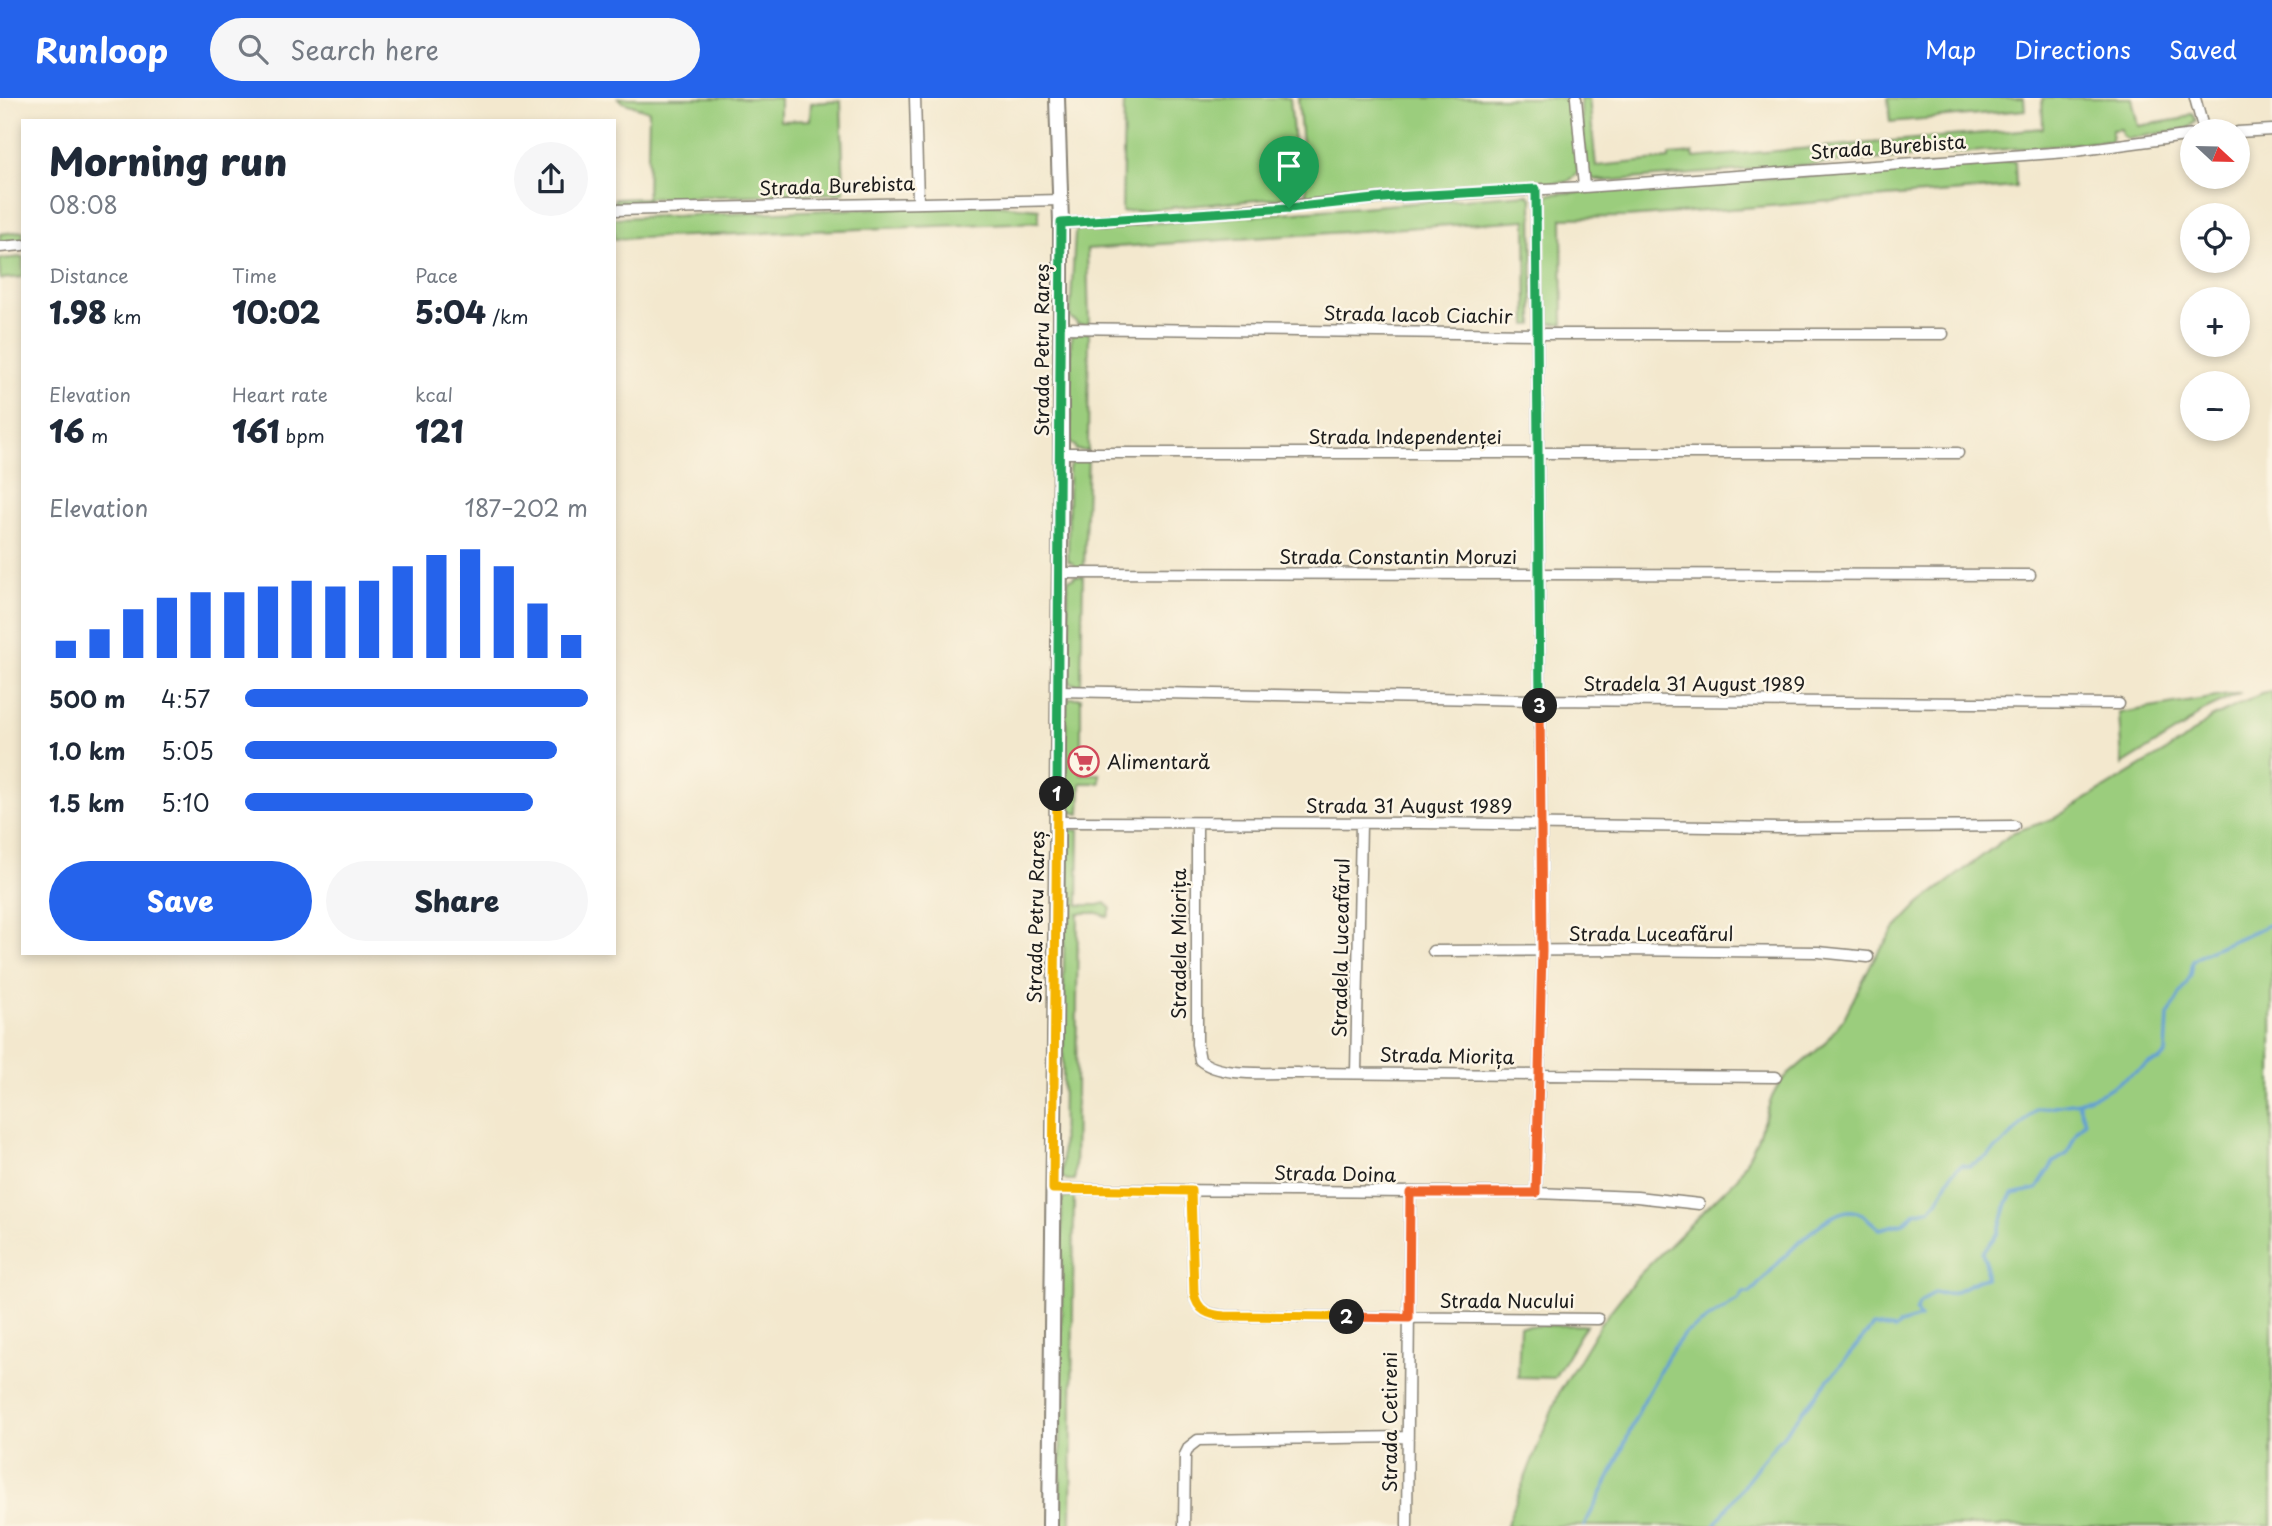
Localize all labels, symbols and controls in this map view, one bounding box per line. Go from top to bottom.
search box [210,18,700,81]
text: Runloop [35,24,168,74]
icon: search [234,30,272,68]
text: Search here [290,30,439,69]
text: Map [1925,31,1976,67]
text: Directions [2014,31,2131,67]
text: Saved [2169,31,2237,67]
north arrow [2180,119,2250,189]
map controls [2180,119,2250,441]
street label: Strada Burebista [1809,127,1967,165]
text: Morning run [49,132,287,189]
pin [1259,136,1319,208]
button: share [514,142,588,216]
icon: arrive [1270,147,1308,185]
street label: Strada Burebista [759,168,916,202]
text: 08:08 [49,187,118,222]
button: locate [2180,203,2250,273]
text: Distance [49,261,129,289]
text: Time [232,261,277,289]
text: Pace [415,261,458,289]
street label: Strada Petru Rareș [1027,264,1055,436]
button: + [2180,287,2250,357]
text: 1.98 [49,289,107,334]
text: 10:02 [232,289,320,334]
text: 5:04 [415,289,486,334]
street label: Strada Iacob Ciachir [1323,298,1513,330]
text: km [107,302,142,330]
text: /km [486,302,529,330]
button: − [2180,371,2250,441]
text: Elevation [49,380,131,408]
text: Heart rate [232,380,328,408]
text: kcal [415,380,453,408]
text: 16 [49,408,85,453]
text: 161 [232,408,279,453]
text: 121 [415,408,463,453]
text: m [85,421,108,449]
text: bpm [279,421,325,449]
street label: Strada Independenței [1308,422,1502,450]
text: Elevation [49,490,148,525]
text: 187–202 m [465,490,588,525]
street label: Strada Constantin Moruzi [1279,542,1517,570]
street label: Stradela 31 August 1989 [1583,669,1805,697]
text: 500 m [49,681,126,716]
text: 4:57 [161,681,210,716]
pin: 3 [1522,688,1558,724]
text: 3 [1533,691,1546,719]
text: 1.0 km [49,733,126,768]
text: 5:05 [161,733,214,768]
supermarket icon: Alimentară [1067,745,1101,779]
place label: Alimentară [1107,747,1210,775]
pin: 1 [1040,776,1074,812]
text: 1 [1052,779,1061,807]
text: 1.5 km [49,785,125,820]
text: 5:10 [161,785,209,820]
street label: Strada 31 August 1989 [1306,791,1512,819]
street label: Strada Petru Rareș [1019,830,1051,1004]
street label: Stradela Luceafărul [1324,858,1356,1038]
button: Save [49,861,312,941]
button: Share [326,861,588,941]
street label: Stradela Miorița [1164,868,1192,1020]
street label: Strada Luceafărul [1569,919,1733,947]
street label: Strada Miorița [1379,1040,1515,1070]
street label: Strada Doina [1274,1158,1396,1188]
street label: Strada Nucului [1439,1286,1575,1314]
pin: 2 [1330,1300,1364,1334]
text: 2 [1340,1302,1353,1330]
street label: Strada Cetireni [1375,1352,1403,1492]

